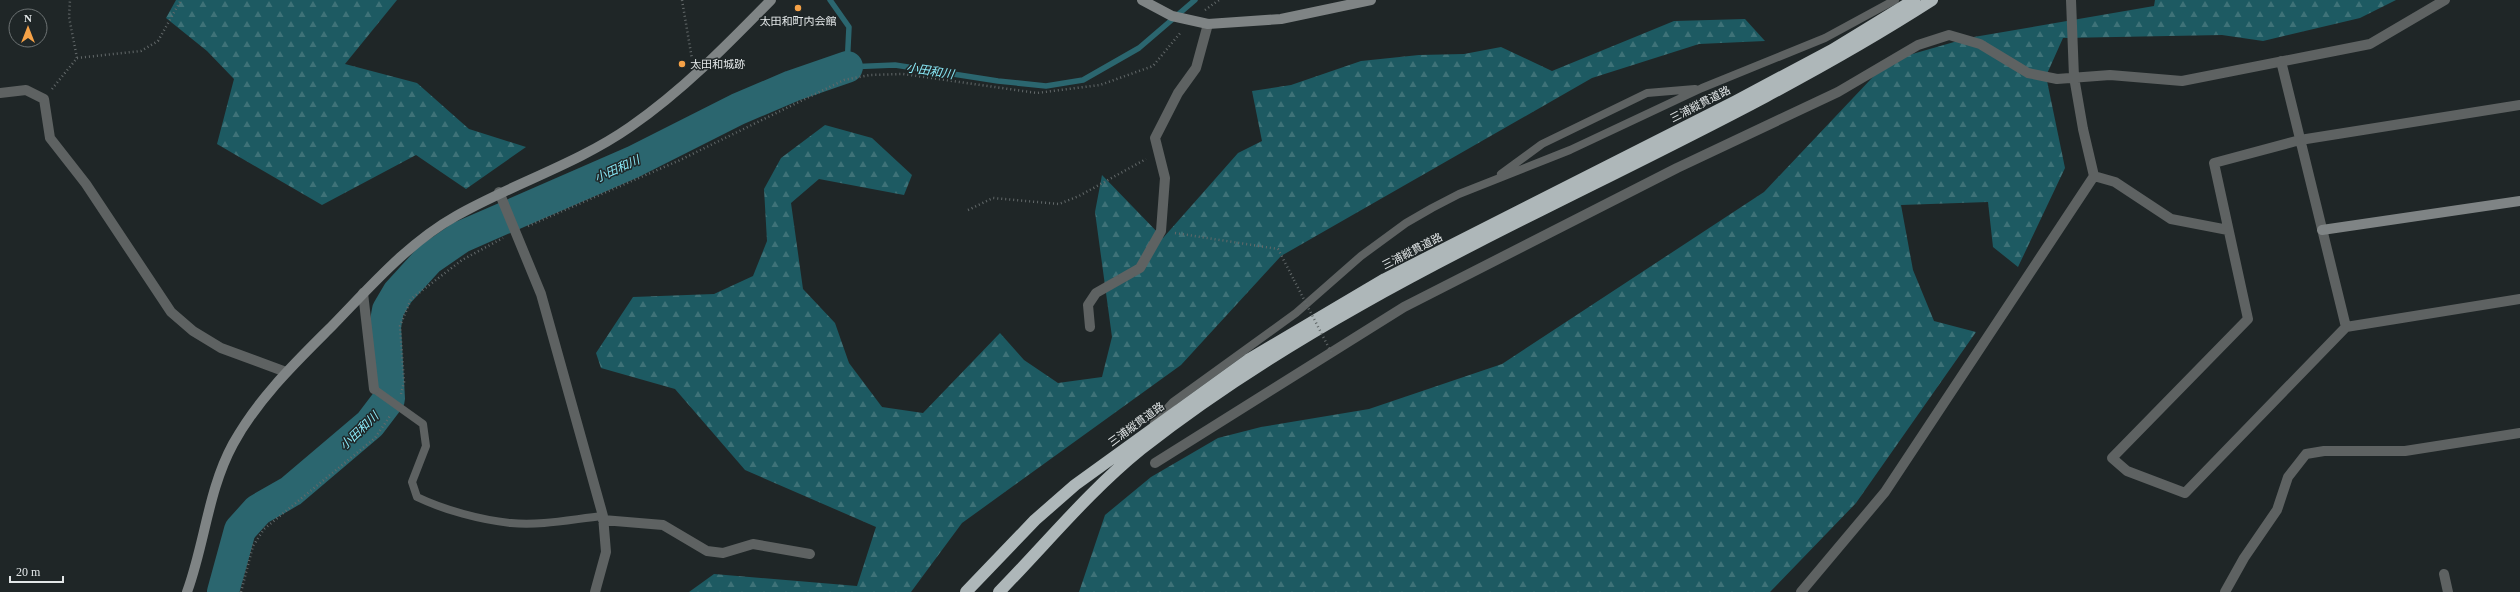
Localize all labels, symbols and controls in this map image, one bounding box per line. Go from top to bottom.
marker: 太田和町内会館 [793,3,803,13]
north arrow [8,8,48,48]
text: N [24,12,32,24]
place label: 太田和町内会館 [760,15,837,27]
place label: 太田和城跡 [690,58,745,70]
marker: 太田和城跡 [677,59,687,69]
water label: 小田和川 [905,60,957,82]
street label: 三浦縦貫道路 [1668,84,1732,124]
water label: 小田和川 [592,152,644,185]
street label: 三浦縦貫道路 [1380,231,1444,271]
street label: 三浦縦貫道路 [1106,400,1166,448]
water label: 小田和川 [337,408,383,453]
scale bar [10,558,63,584]
text: 20 m [16,565,41,579]

